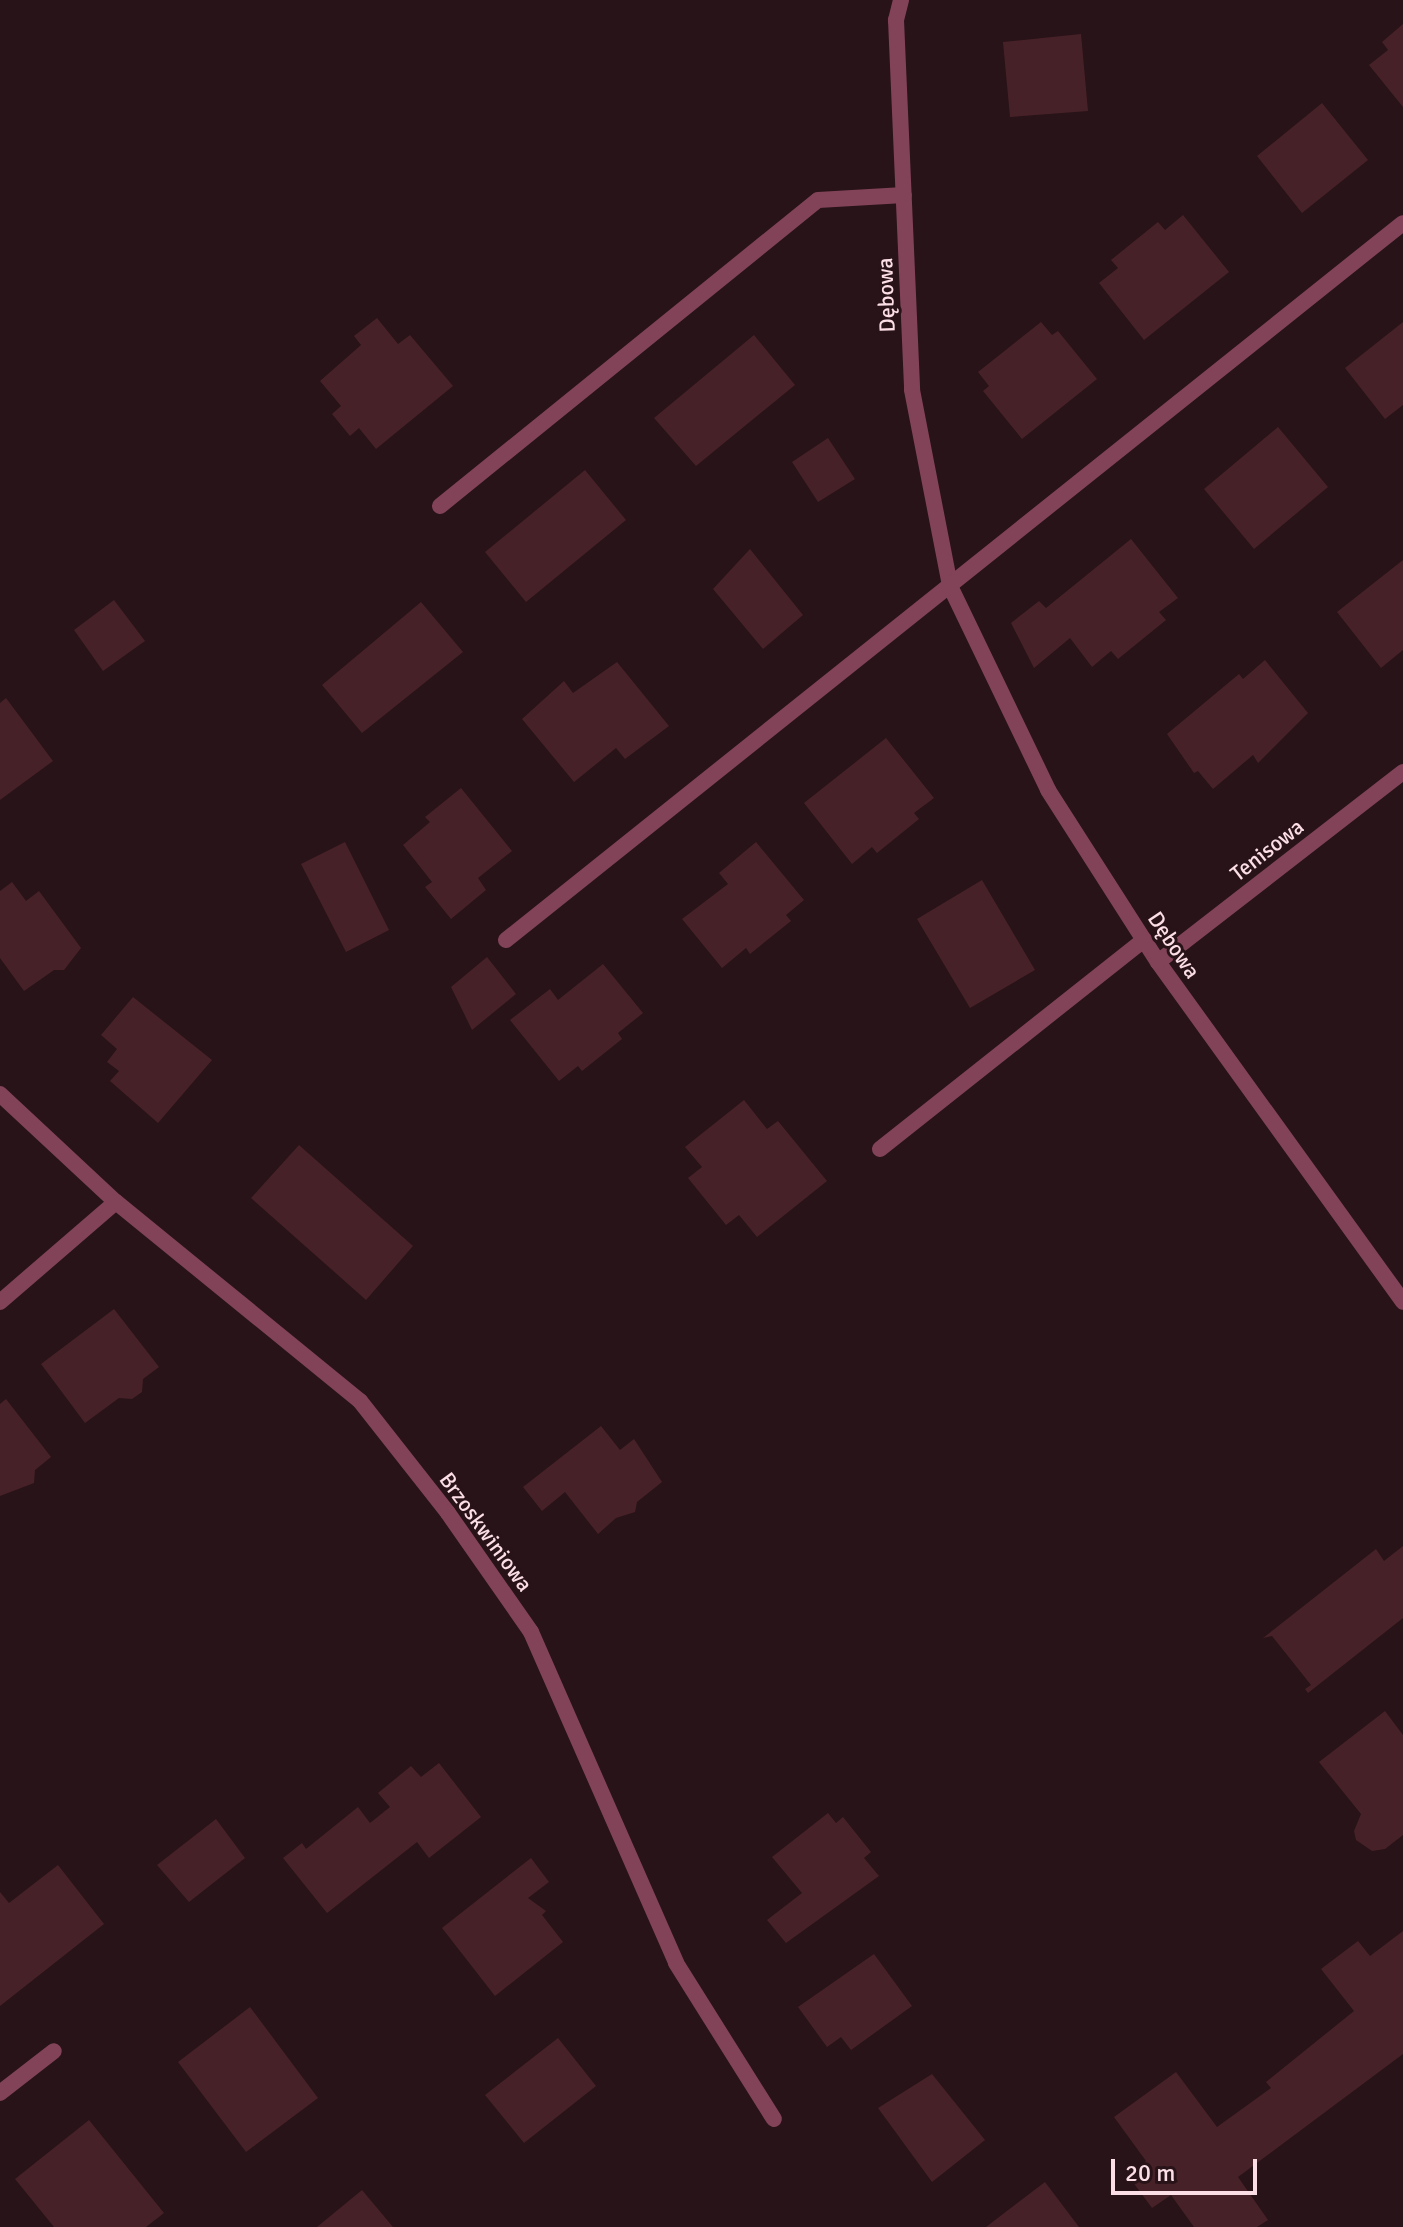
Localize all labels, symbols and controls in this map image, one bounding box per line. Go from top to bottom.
street label: Dębowa [872,257,900,333]
street label: Tenisowa [1225,813,1309,887]
street label: Dębowa [1142,907,1206,983]
street label: Brzoskwiniowa [434,1467,538,1597]
scale bar [1115,2143,1261,2193]
text: 20 m [1125,2158,1175,2188]

